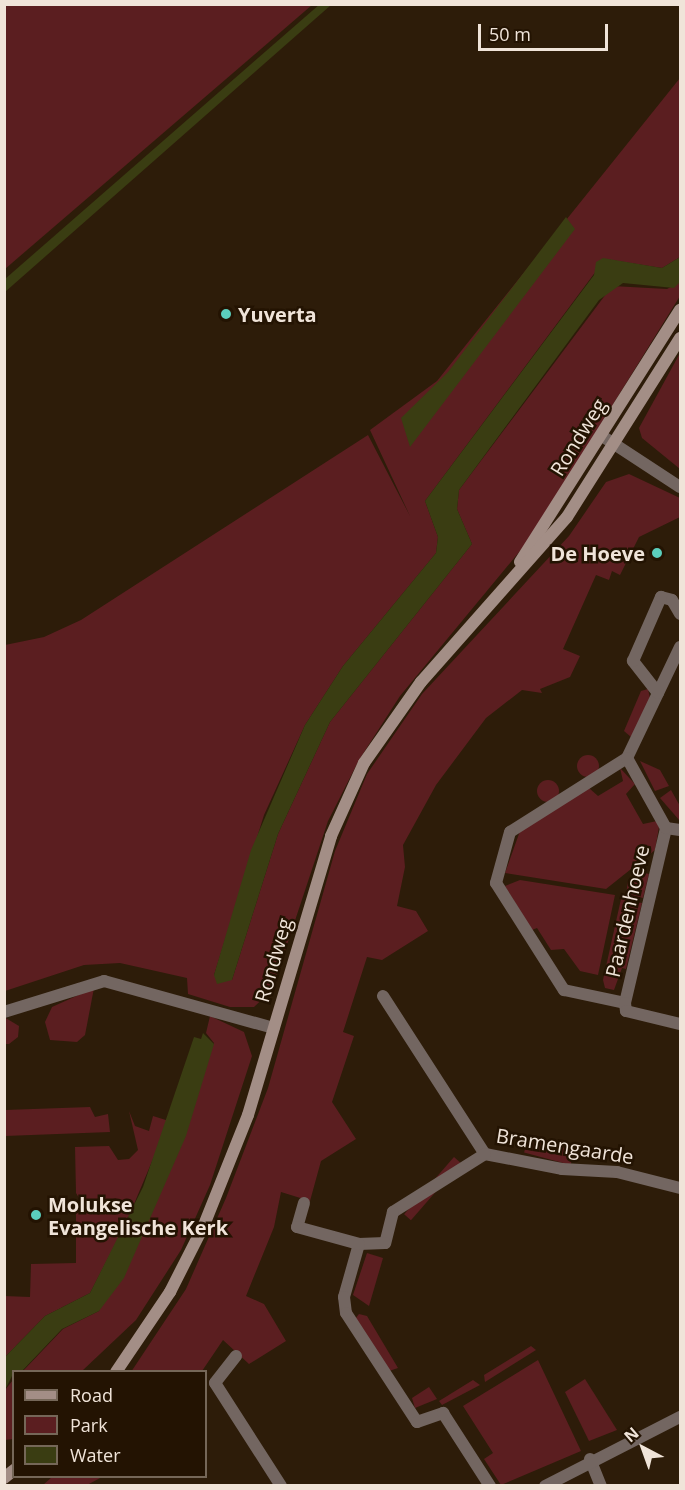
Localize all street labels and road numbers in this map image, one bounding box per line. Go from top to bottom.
street label: Rondweg [545,394,611,480]
street label: Paardenhoeve [600,843,654,979]
street label: Rondweg [250,915,296,1005]
street label: Bramengaarde [495,1123,635,1169]

